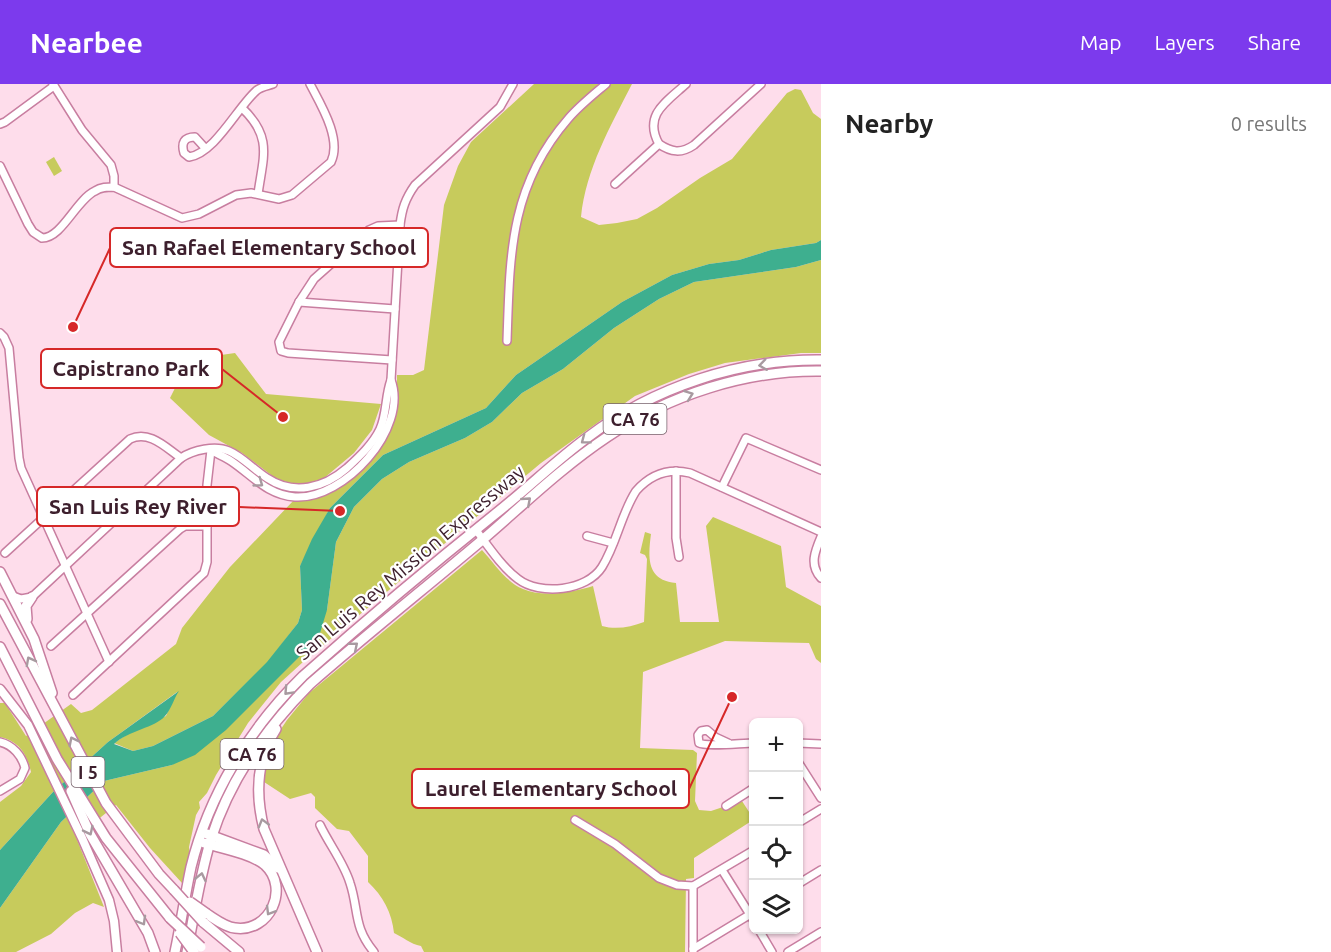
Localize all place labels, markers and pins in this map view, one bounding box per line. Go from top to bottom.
callout: San Rafael Elementary School [110,228,428,267]
callout: Capistrano Park [41,349,222,388]
callout: San Luis Rey River [37,487,239,526]
callout: Laurel Elementary School [412,769,689,808]

